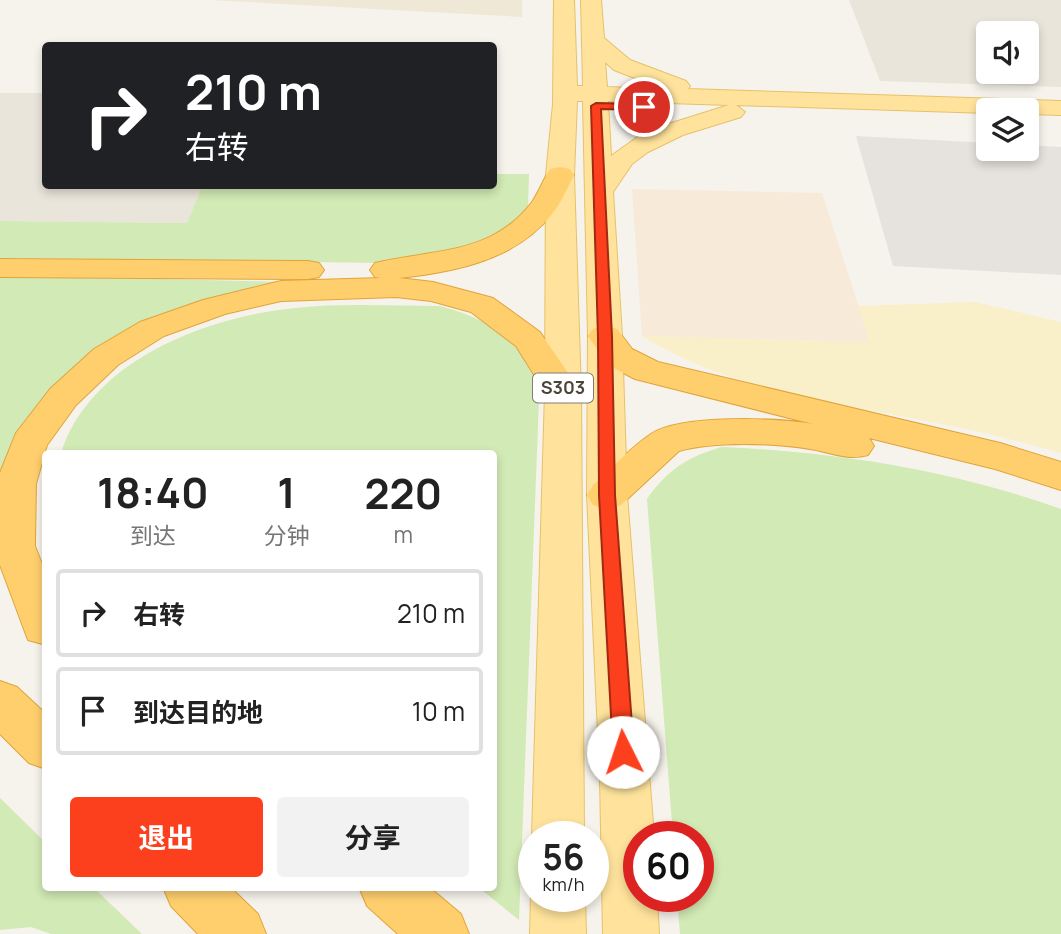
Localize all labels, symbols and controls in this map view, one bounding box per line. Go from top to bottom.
map controls [976,21,1039,161]
button: sound [976,21,1039,84]
text: 210 m [185,58,322,125]
icon: right [70,70,161,161]
pin [614,77,674,137]
icon: arrive [625,88,663,126]
button: layers [976,98,1039,161]
text: 右转 [185,125,249,169]
road number: S303 [533,374,593,402]
text: 18:40 [97,463,209,521]
text: 1 [277,463,296,521]
text: 220 [364,464,442,522]
text: m [394,518,413,550]
text: 到达 [130,519,176,551]
text: 分钟 [264,519,310,551]
icon: right [74,594,112,632]
text: 210 m [397,595,465,631]
text: 右转 [133,596,185,632]
icon: arrive [74,692,112,730]
text: 10 m [412,693,465,729]
text: 到达目的地 [133,694,263,730]
position arrow [586,715,660,789]
button: 退出 [70,797,263,877]
button: 分享 [277,797,469,877]
speed limit sign: 60 [623,821,714,912]
text: 56 [542,833,585,881]
text: km/h [543,872,584,896]

